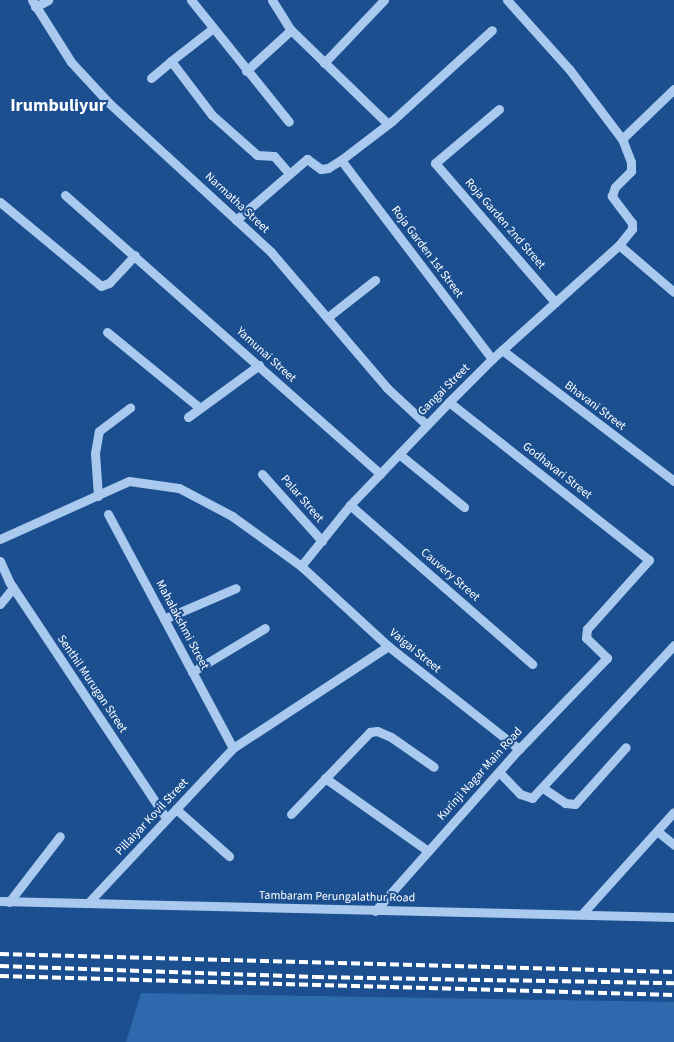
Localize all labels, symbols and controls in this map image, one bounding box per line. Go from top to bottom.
district label: Irumbuliyur [10,95,106,117]
street label: Narmatha Street [202,169,272,237]
street label: Roja Garden 2nd Street [462,176,548,272]
street label: Roja Garden 1st Street [388,203,466,301]
street label: Yamunai Street [233,324,299,386]
street label: Gangai Street [415,361,473,419]
street label: Bhavani Street [562,378,628,434]
street label: Godhavari Street [519,439,595,503]
street label: Palar Street [278,472,326,526]
street label: Cauvery Street [418,545,482,605]
street label: Mahalakshmi Street [152,578,212,672]
street label: Vaigai Street [386,626,444,676]
street label: Senthil Murugan Street [54,632,130,736]
street label: Kurinji Nagar Main Road [434,725,526,823]
street label: Pillaiyar Kovil Street [113,775,191,859]
street label: Tambaram Perungalathur Road [259,888,415,906]

